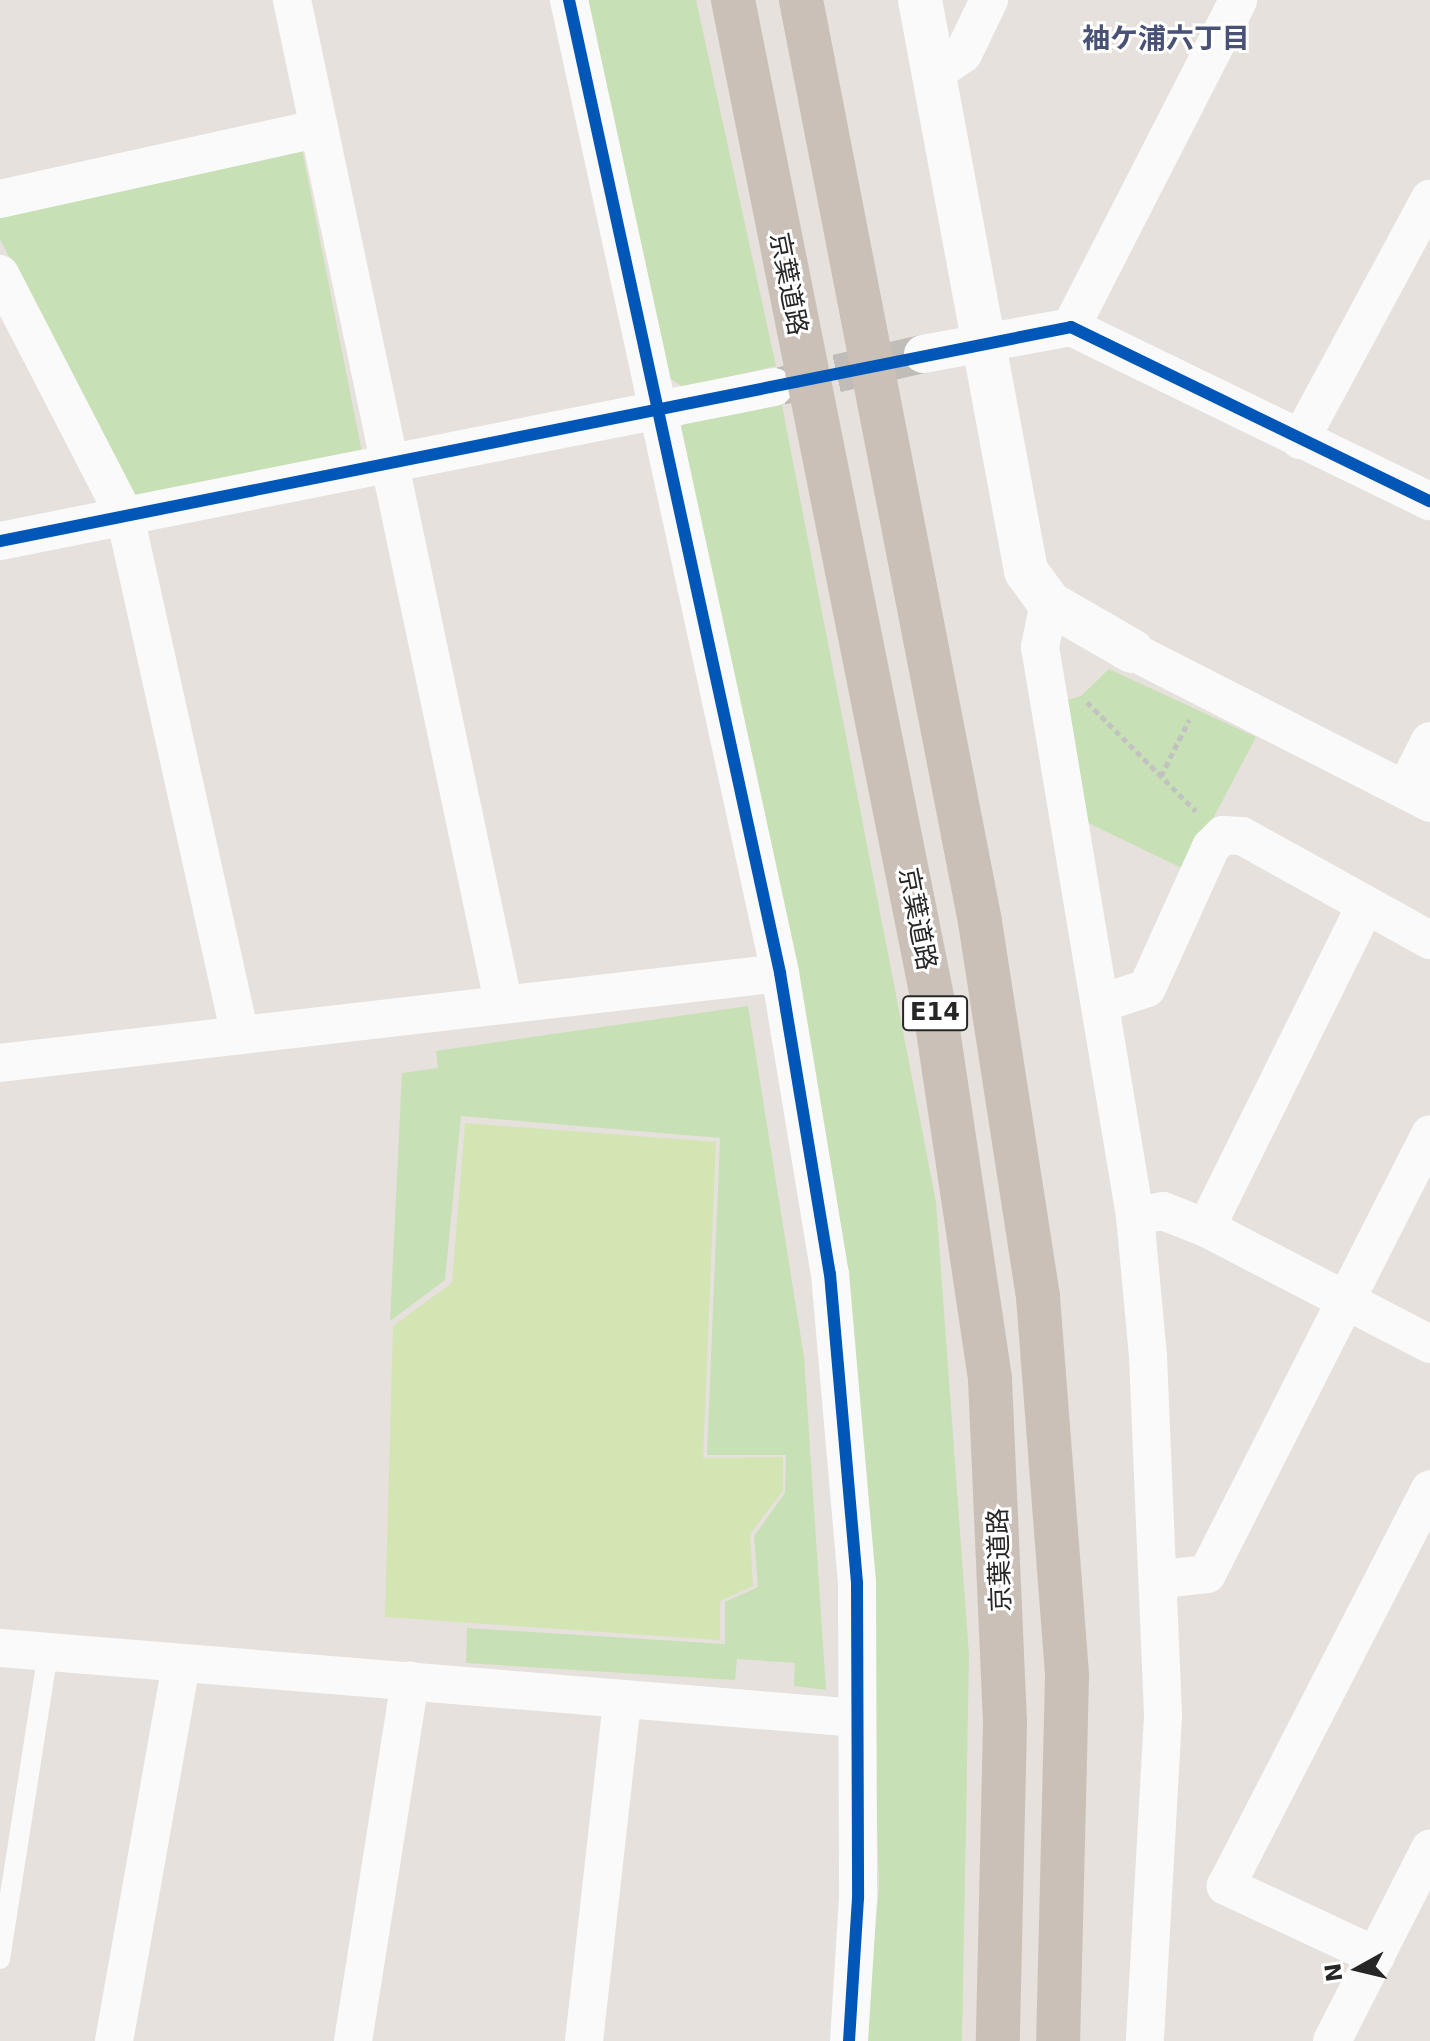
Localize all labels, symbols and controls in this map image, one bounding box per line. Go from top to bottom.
district label: 袖ケ浦六丁目 [1082,22,1250,56]
street label: 京葉道路 [763,230,813,338]
street label: 京葉道路 [892,865,942,973]
road number: E14 [901,993,969,1033]
street label: 京葉道路 [983,1507,1017,1613]
north arrow [1318,1929,1398,2009]
text: N [1320,1962,1347,1983]

